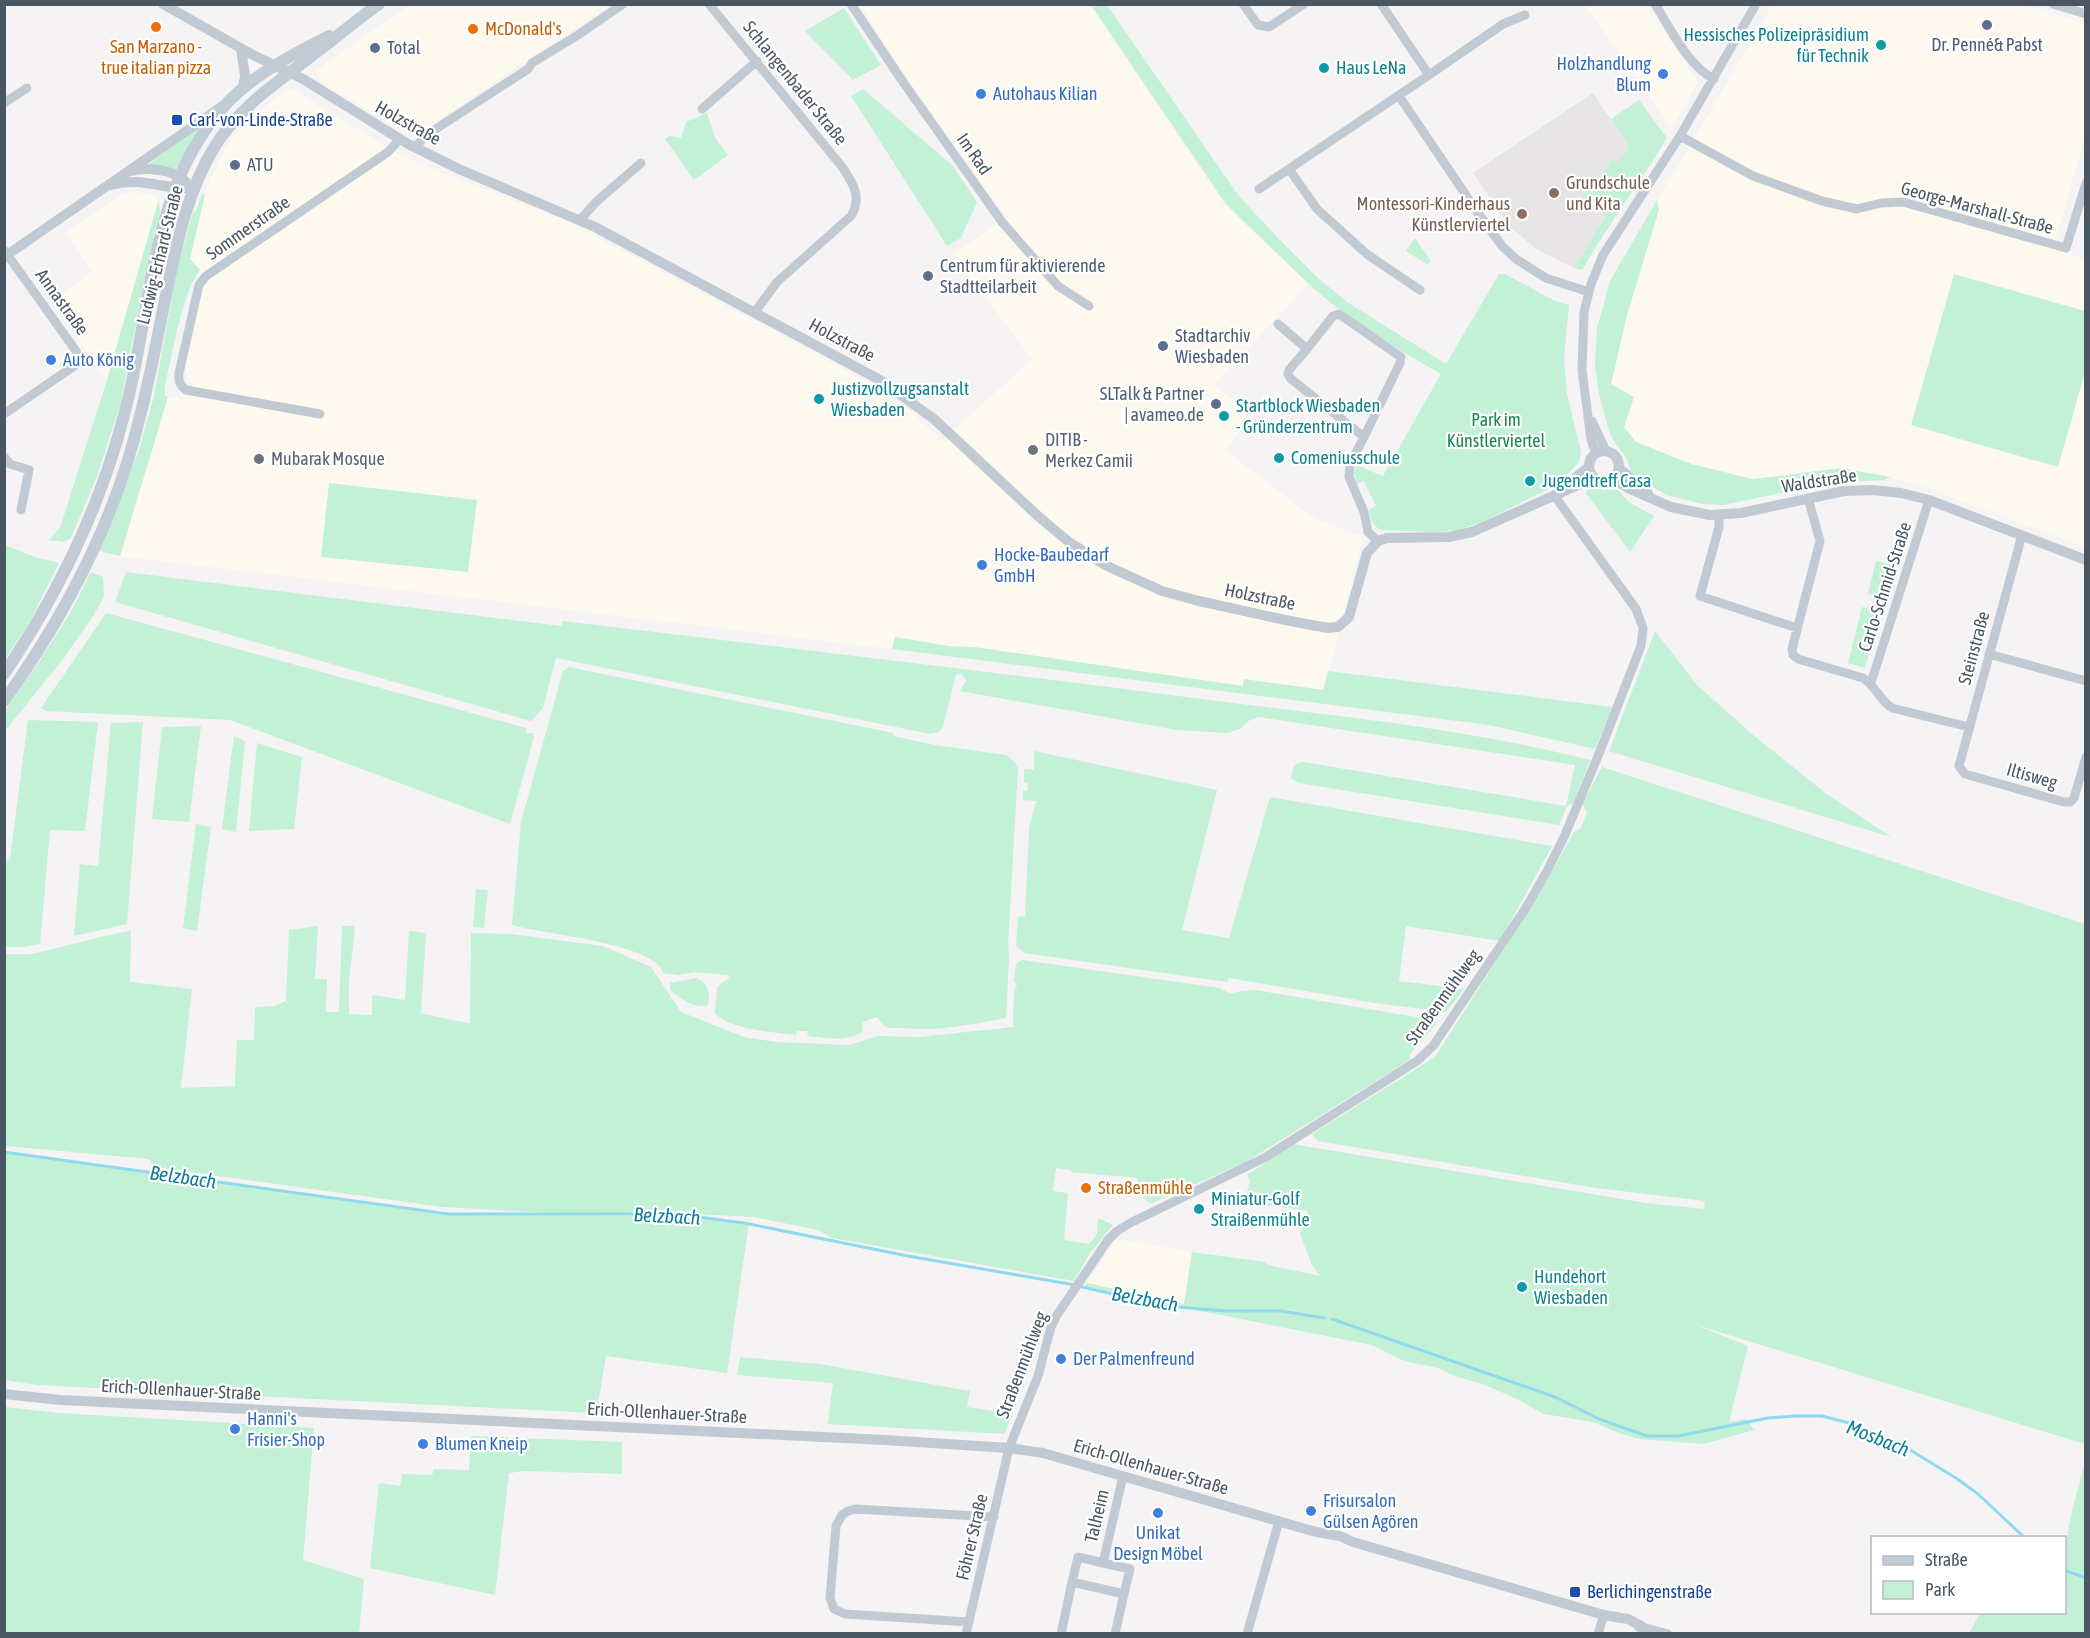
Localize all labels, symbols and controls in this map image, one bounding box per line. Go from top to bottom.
street label: Schlangenbader Straße [739,17,852,149]
place label: McDonald's [485,18,562,39]
marker: Dr. Penné& Pabst [1980,18,1994,32]
marker: San Marzano - true italian pizza [149,20,163,34]
marker: McDonald's [466,22,480,36]
place label: Hessisches Polizeipräsidium für Technik [1683,24,1869,66]
place label: Dr. Penné& Pabst [1931,34,2043,55]
place label: San Marzano - true italian pizza [101,36,211,78]
place label: Total [387,37,421,58]
marker: Hessisches Polizeipräsidium für Technik [1874,38,1888,52]
marker: Total [368,41,382,55]
place label: Holzhandlung Blum [1557,53,1651,95]
place label: Haus LeNa [1336,57,1406,78]
marker: Haus LeNa [1317,61,1331,75]
marker: Holzhandlung Blum [1656,67,1670,81]
place label: Autohaus Kilian [993,83,1098,104]
marker: Autohaus Kilian [974,87,988,101]
street label: Holzstraße [372,96,445,149]
place label: Carl-von-Linde-Straße [189,109,333,130]
marker: Carl-von-Linde-Straße [170,113,184,127]
street label: Im Rad [953,129,996,179]
place label: ATU [247,154,274,175]
marker: ATU [228,158,242,172]
place label: Grundschule und Kita [1566,172,1650,214]
street label: George-Marshall-Straße [1899,177,2056,238]
street label: Ludwig-Erhard-Straße [132,183,187,327]
marker: Grundschule und Kita [1547,186,1561,200]
street label: Sommerstraße [202,191,293,264]
place label: Montessori-Kinderhaus Künstlerviertel [1357,193,1510,235]
marker: Montessori-Kinderhaus Künstlerviertel [1515,207,1529,221]
place label: Centrum für aktivierende Stadtteilarbeit [940,255,1105,297]
street label: Annastraße [32,265,93,339]
marker: Centrum für aktivierende Stadtteilarbeit [921,269,935,283]
street label: Holzstraße [806,313,879,366]
place label: Stadtarchiv Wiesbaden [1175,325,1250,367]
marker: Stadtarchiv Wiesbaden [1156,339,1170,353]
place label: Auto König [63,349,134,370]
marker: Auto König [44,353,58,367]
place label: Justizvollzugsanstalt Wiesbaden [831,378,969,420]
place label: SLTalk & Partner | avameo.de [1100,383,1205,425]
marker: Justizvollzugsanstalt Wiesbaden [812,392,826,406]
place label: Startblock Wiesbaden - Gründerzentrum [1236,395,1380,437]
marker: SLTalk & Partner | avameo.de [1209,397,1223,411]
marker: Startblock Wiesbaden - Gründerzentrum [1217,409,1231,423]
park label: Park im Künstlerviertel [1447,409,1545,451]
place label: DITIB - Merkez Camii [1045,429,1133,471]
marker: DITIB - Merkez Camii [1026,443,1040,457]
place label: Comeniusschule [1291,447,1400,468]
place label: Mubarak Mosque [271,448,385,469]
marker: Comeniusschule [1272,451,1286,465]
marker: Mubarak Mosque [252,452,266,466]
street label: Waldstraße [1780,464,1858,497]
place label: Jugendtreff Casa [1542,470,1651,491]
marker: Jugendtreff Casa [1523,474,1537,488]
street label: Carlo-Schmid-Straße [1854,519,1915,654]
place label: Hocke-Baubedarf GmbH [994,544,1109,586]
marker: Hocke-Baubedarf GmbH [975,558,989,572]
street label: Holzstraße [1223,579,1297,614]
street label: Steinstraße [1954,609,1993,687]
street label: Iltisweg [2004,758,2060,793]
street label: Straßenmühlweg [1401,945,1484,1049]
water label: Belzbach [148,1160,218,1193]
place label: Straßenmühle [1098,1177,1193,1198]
marker: Straßenmühle [1079,1181,1093,1195]
place label: Miniatur-Golf Straißenmühle [1211,1188,1310,1230]
water label: Belzbach [633,1202,701,1229]
marker: Miniatur-Golf Straißenmühle [1192,1202,1206,1216]
place label: Hundehort Wiesbaden [1534,1266,1608,1308]
marker: Hundehort Wiesbaden [1515,1280,1529,1294]
water label: Belzbach [1110,1281,1180,1316]
street label: Straßenmühlweg [992,1308,1052,1421]
place label: Der Palmenfreund [1073,1348,1195,1369]
marker: Der Palmenfreund [1054,1352,1068,1366]
street label: Erich-Ollenhauer-Straße [100,1375,262,1404]
street label: Erich-Ollenhauer-Straße [586,1398,748,1427]
place label: Hanni's Frisier-Shop [247,1408,325,1450]
water label: Mosbach [1843,1415,1913,1461]
marker: Hanni's Frisier-Shop [228,1422,242,1436]
place label: Blumen Kneip [435,1433,528,1454]
street label: Erich-Ollenhauer-Straße [1071,1434,1231,1499]
marker: Blumen Kneip [416,1437,430,1451]
street label: Talheim [1080,1487,1113,1544]
place label: Frisursalon Gülsen Agören [1323,1490,1419,1532]
street label: Föhrer Straße [951,1492,992,1582]
marker: Frisursalon Gülsen Agören [1304,1504,1318,1518]
marker: Unikat Design Möbel [1151,1506,1165,1520]
place label: Unikat Design Möbel [1113,1522,1203,1564]
legend [1871,1536,2066,1614]
text: Straße [1925,1549,1968,1570]
text: Park [1925,1579,1955,1600]
place label: Berlichingenstraße [1587,1581,1712,1602]
marker: Berlichingenstraße [1568,1585,1582,1599]

